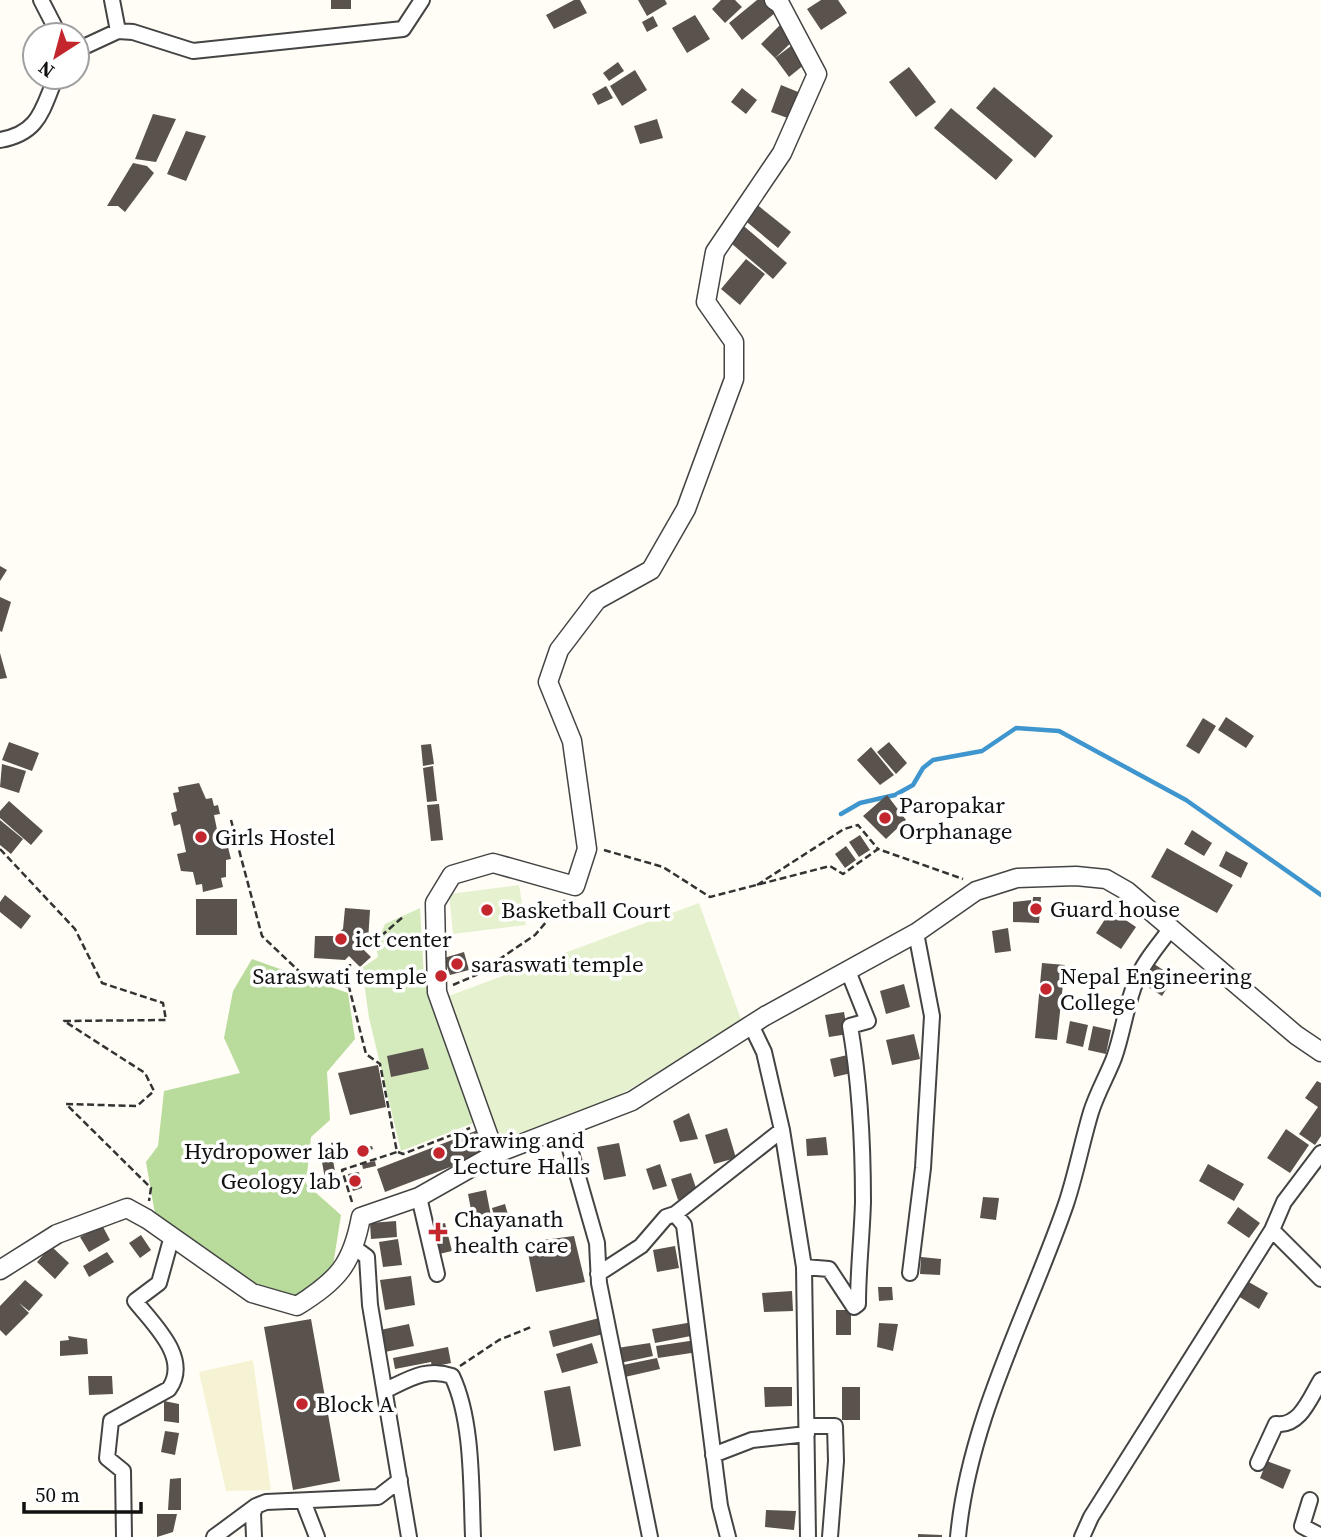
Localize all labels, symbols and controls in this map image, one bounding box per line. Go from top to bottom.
north arrow [21,21,91,91]
text: N [33,55,59,84]
place label: Paropakar Orphanage [899,789,1012,847]
marker: Paropakar Orphanage [877,810,893,826]
place label: Girls Hostel [215,821,335,853]
marker: Girls Hostel [193,829,209,845]
place label: Guard house [1050,893,1180,925]
place label: Basketball Court [501,894,671,926]
marker: Guard house [1028,901,1044,917]
marker: Basketball Court [479,902,495,918]
place label: ict center [355,923,452,955]
marker: ict center [333,931,349,947]
place label: saraswati temple [471,948,644,980]
marker: saraswati temple [449,956,465,972]
place label: Saraswati temple [253,960,427,992]
place label: Nepal Engineering College [1060,960,1252,1018]
marker: Saraswati temple [433,968,449,984]
marker: Nepal Engineering College [1038,981,1054,997]
place label: Drawing and Lecture Halls [453,1124,590,1182]
place label: Hydropower lab [184,1135,349,1167]
marker: Hydropower lab [355,1143,371,1159]
marker: Drawing and Lecture Halls [431,1145,447,1161]
place label: Geology lab [221,1165,341,1197]
marker: Geology lab [347,1173,363,1189]
place label: Chayanath health care [454,1203,569,1261]
marker: Chayanath health care [428,1222,448,1242]
place label: Block A [316,1388,395,1420]
marker: Block A [294,1396,310,1412]
scale bar [24,1470,142,1514]
text: 50 m [35,1480,80,1509]

